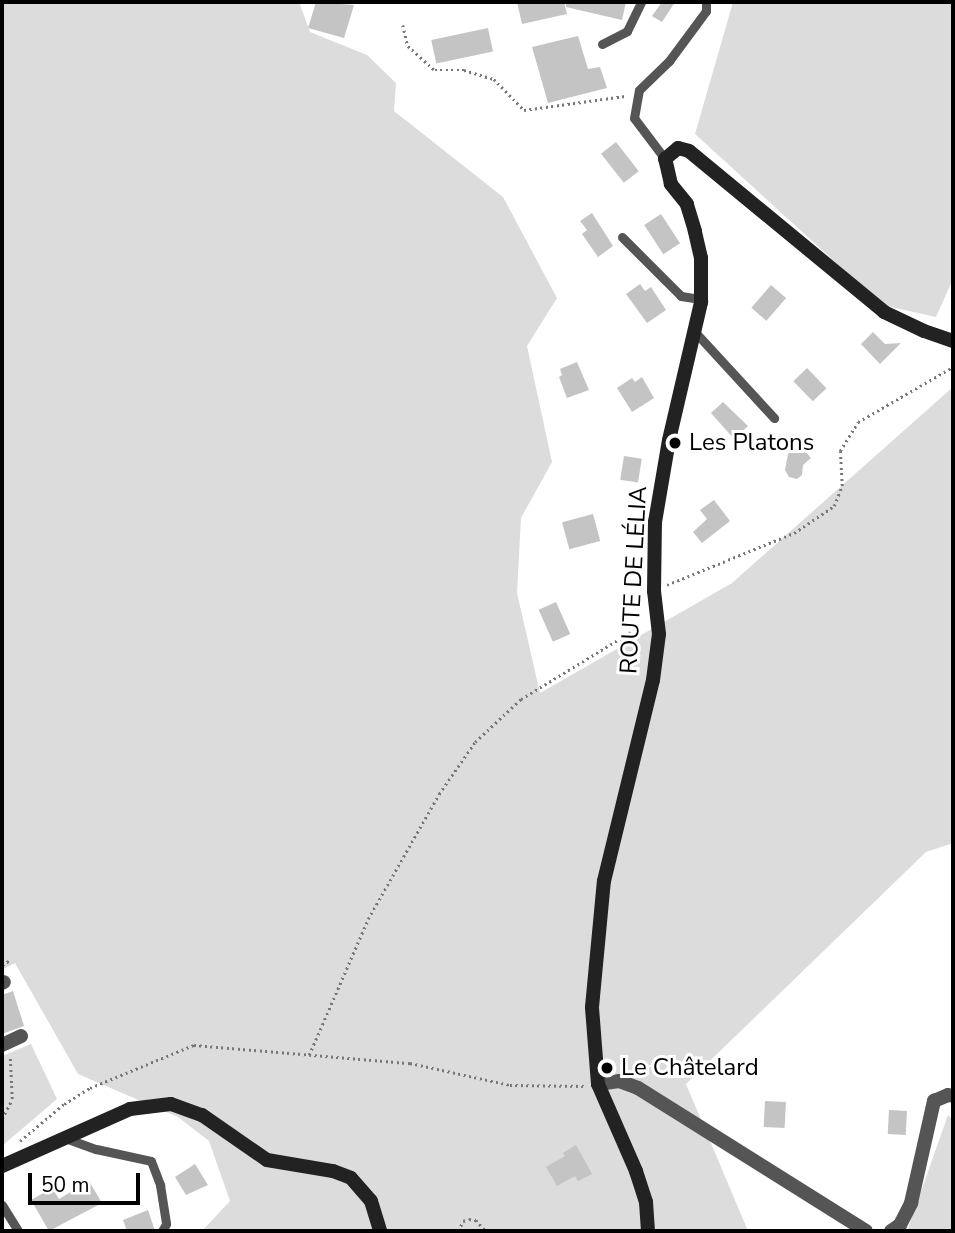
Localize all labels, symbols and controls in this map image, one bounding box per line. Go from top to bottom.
place label: Les Platons [689,429,814,457]
marker: Les Platons [667,435,683,451]
street label: ROUTE DE LÉLIA [615,485,653,675]
place label: Le Châtelard [621,1054,759,1082]
marker: Le Châtelard [599,1060,615,1076]
scale bar [32,1160,144,1204]
text: 50 m [41,1171,90,1199]

